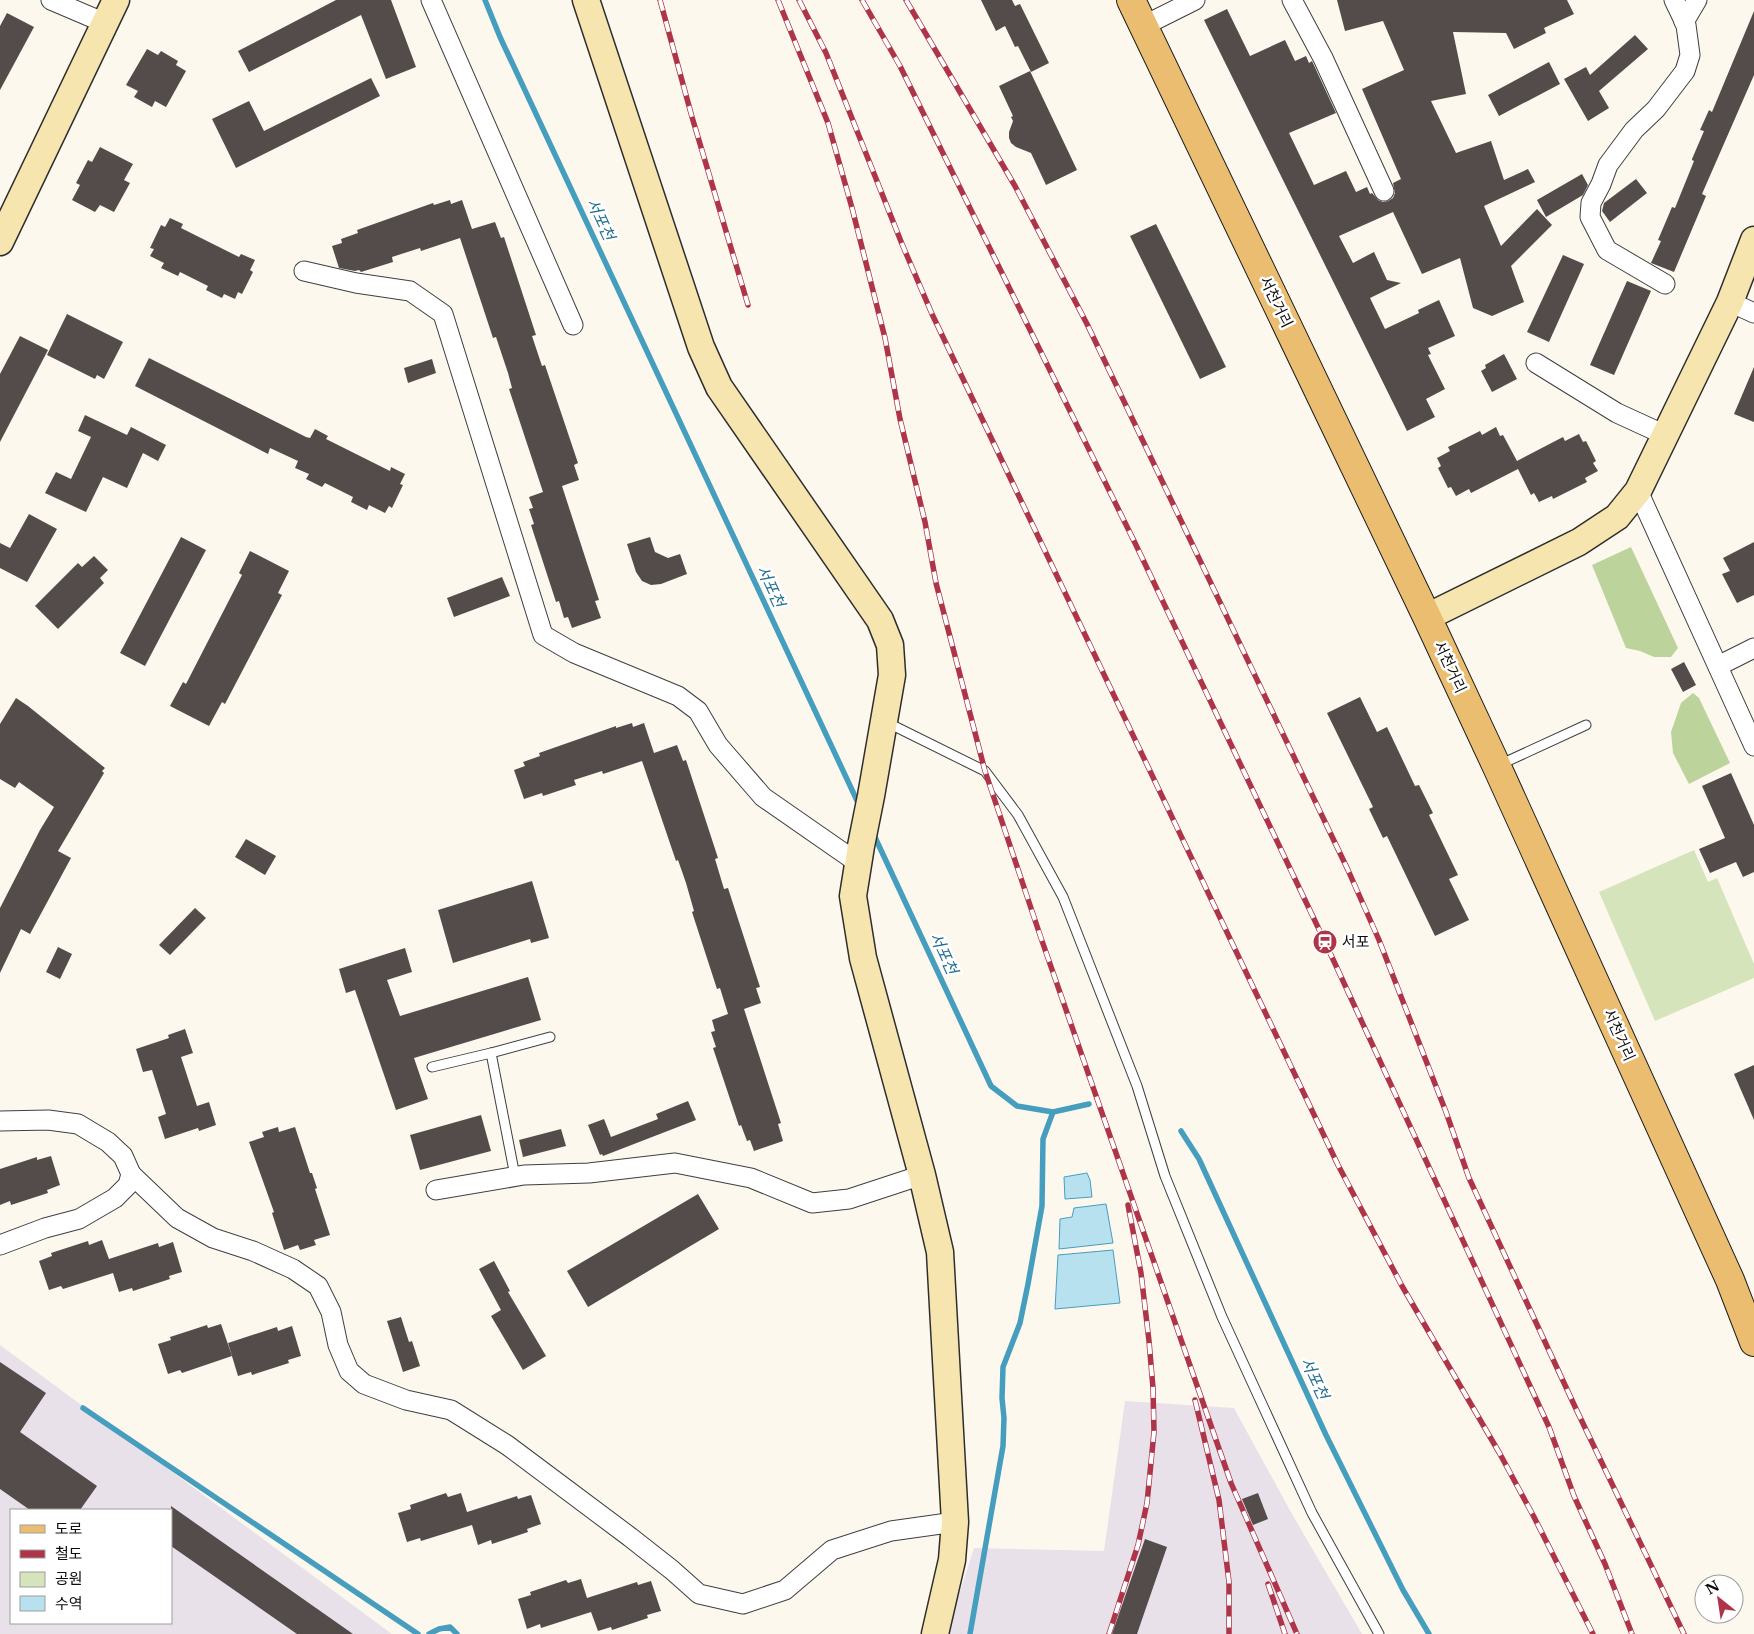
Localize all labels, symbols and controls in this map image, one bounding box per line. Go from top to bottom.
water label: 서포천 [583,195,620,245]
street label: 서천거리 [1256,273,1297,331]
water label: 서포천 [753,562,790,612]
street label: 서천거리 [1430,638,1471,696]
water label: 서포천 [926,929,963,979]
station icon: 서포 [1312,929,1338,955]
place label: 서포 [1342,932,1370,951]
street label: 서천거리 [1600,1006,1639,1064]
water label: 서포천 [1297,1354,1334,1404]
legend [10,1509,172,1624]
text: 도로 [55,1519,83,1538]
text: 철도 [55,1544,83,1563]
text: 공원 [55,1569,83,1588]
north arrow [1694,1574,1744,1624]
text: N [1702,1577,1723,1599]
text: 수역 [55,1594,83,1613]

